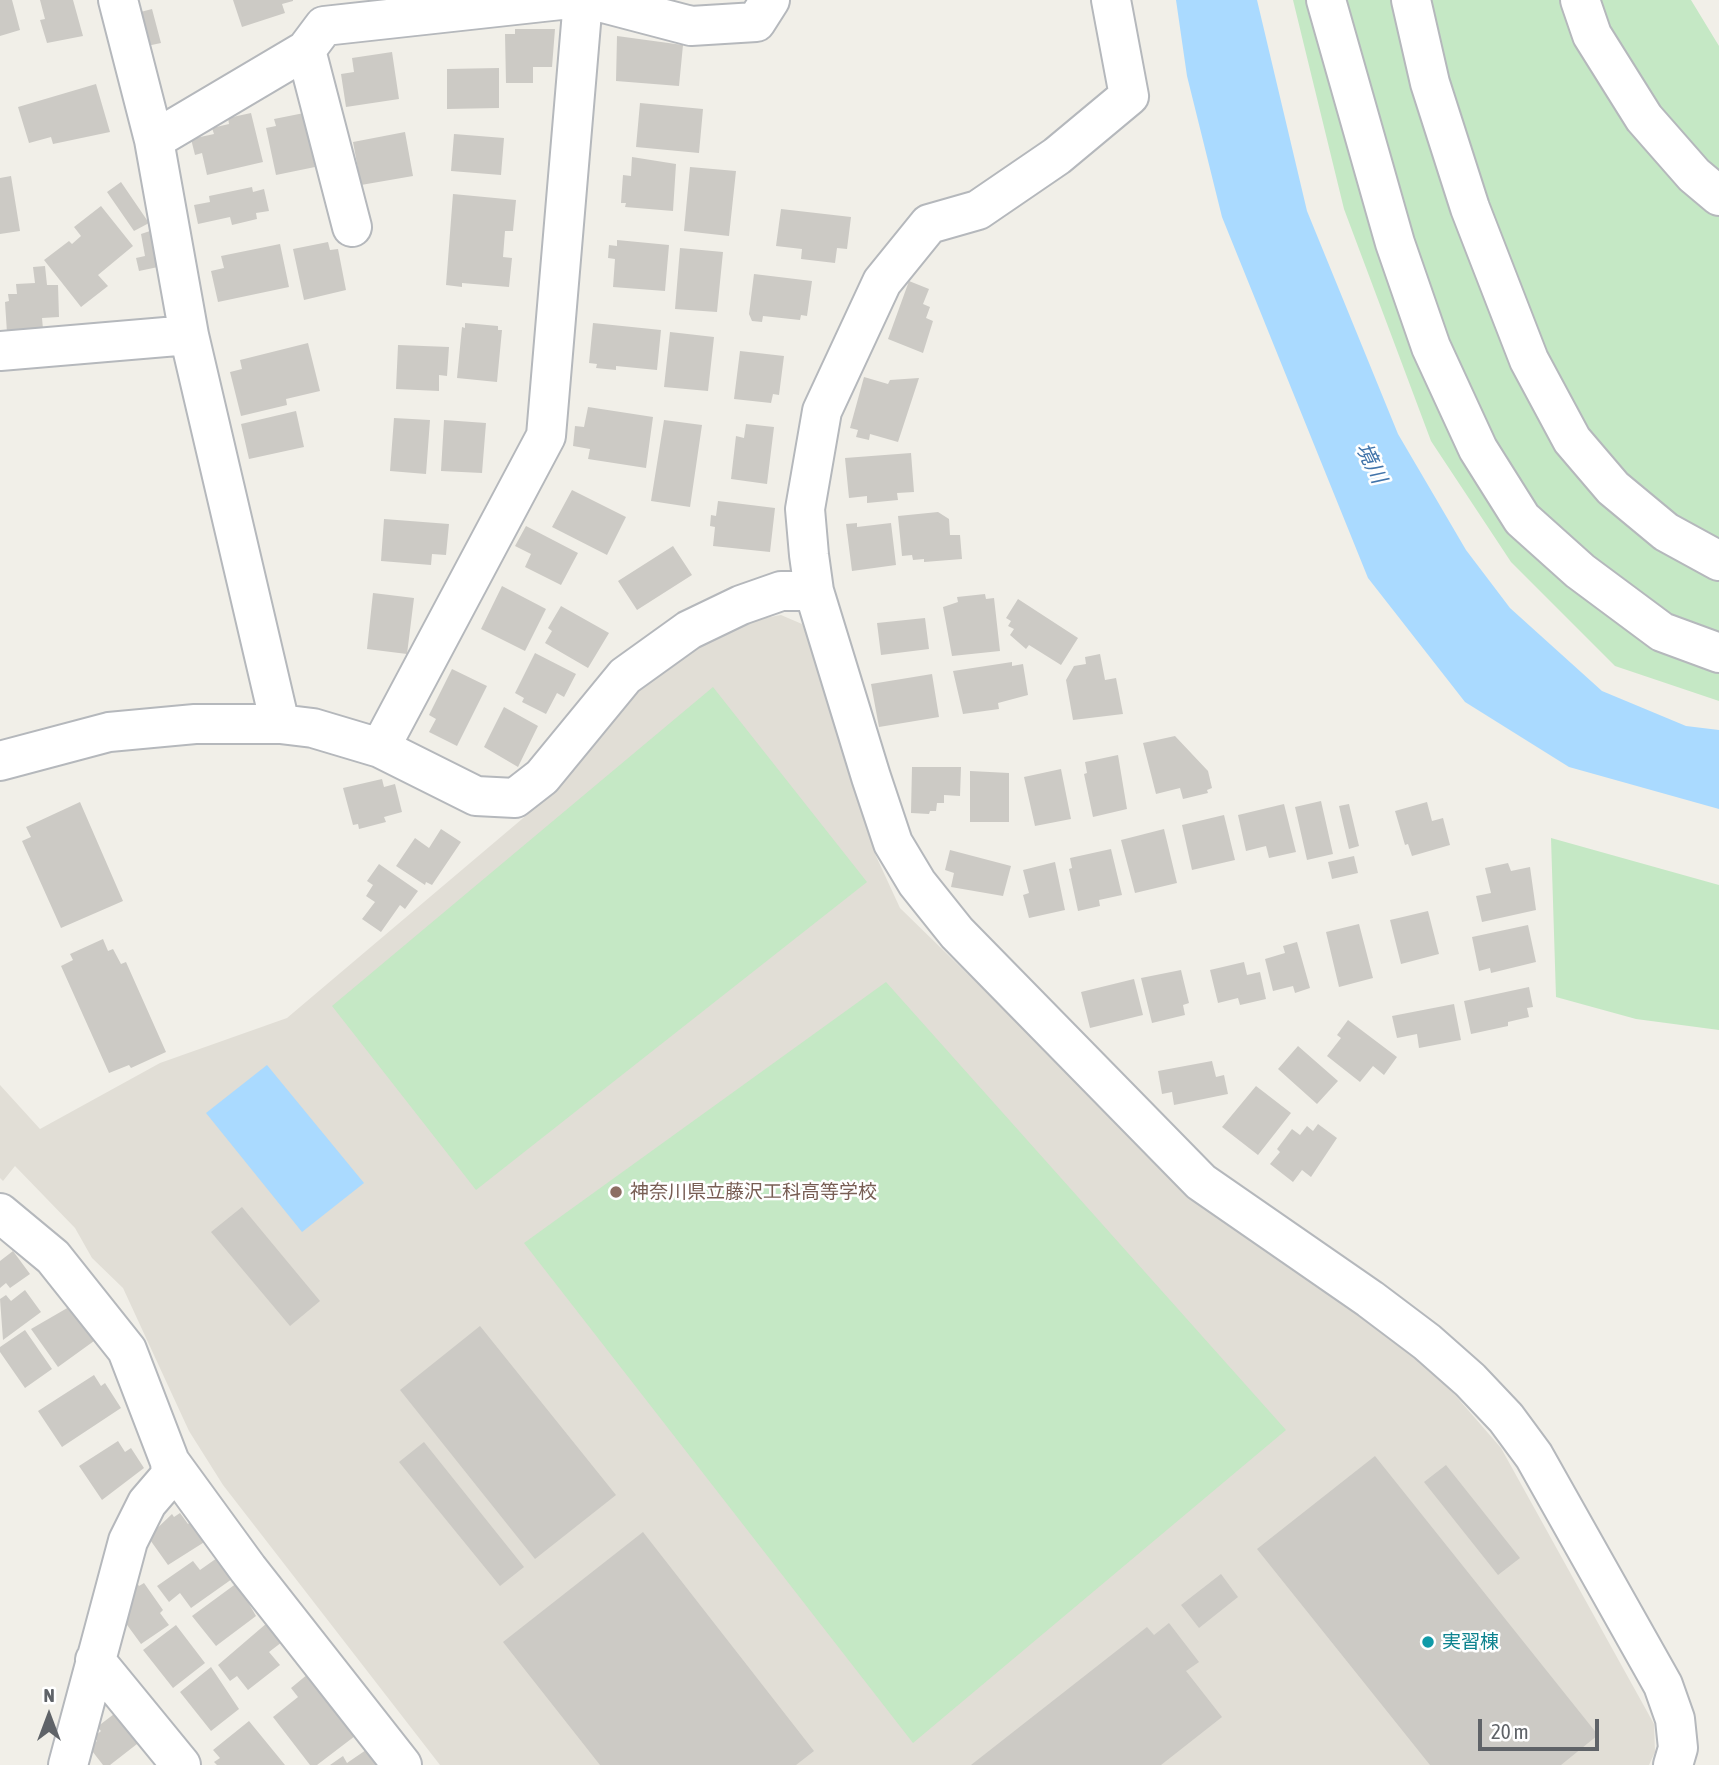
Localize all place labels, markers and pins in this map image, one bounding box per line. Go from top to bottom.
place label: 神奈川県立藤沢工科高等学校 [630,1181,877,1203]
marker: 神奈川県立藤沢工科高等学校 [608,1184,624,1200]
place label: 実習棟 [1442,1631,1499,1653]
marker: 実習棟 [1420,1634,1436,1650]

